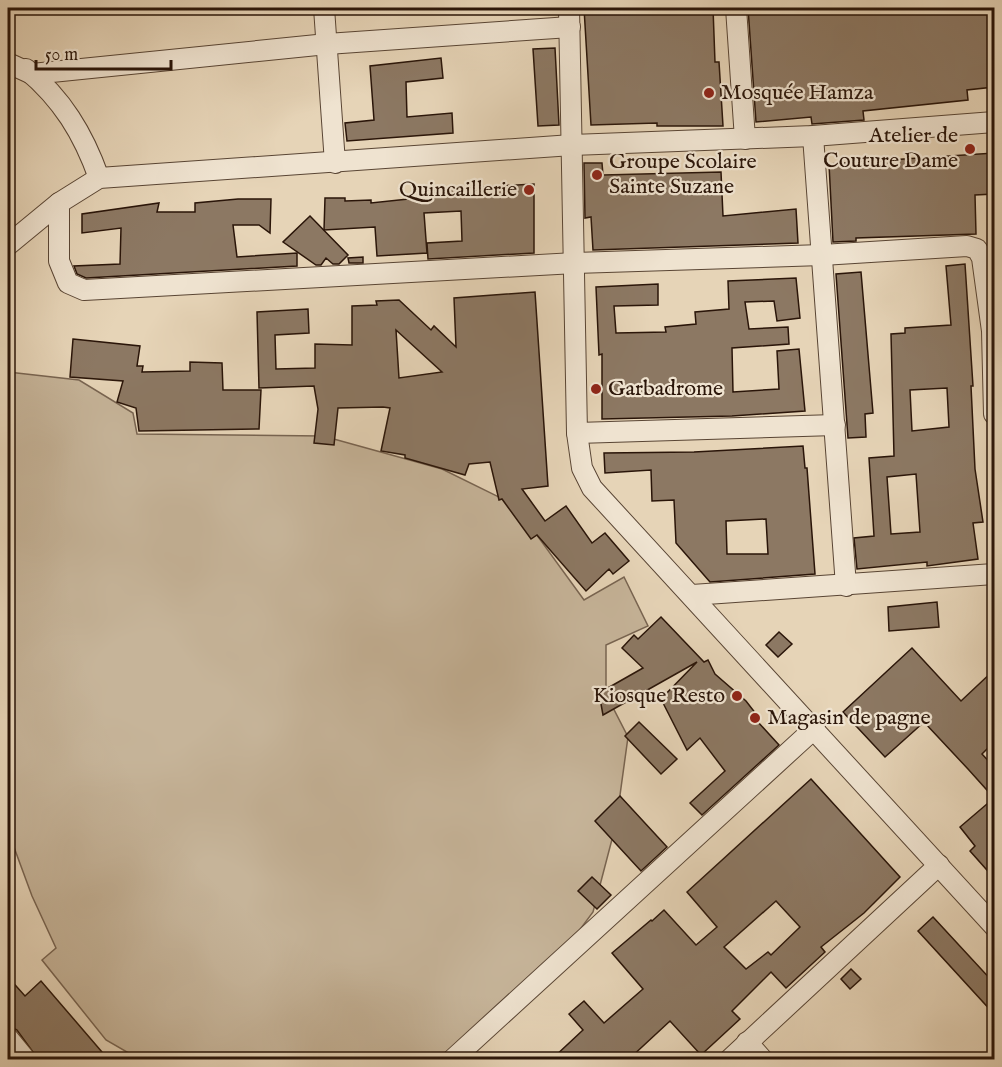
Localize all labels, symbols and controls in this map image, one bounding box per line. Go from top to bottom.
scale bar [36,33,171,71]
text: 50 m [45,44,78,67]
place label: Mosquée Hamza [721,79,874,107]
marker: Mosquée Hamza [702,86,716,100]
place label: Atelier de Couture Dame [823,122,958,175]
marker: Atelier de Couture Dame [963,142,977,156]
place label: Groupe Scolaire Sainte Suzane [609,148,757,201]
marker: Groupe Scolaire Sainte Suzane [590,168,604,182]
place label: Quincaillerie [399,176,517,204]
marker: Quincaillerie [522,183,536,197]
place label: Garbadrome [608,375,723,403]
marker: Garbadrome [589,382,603,396]
place label: Kiosque Resto [593,682,725,710]
marker: Kiosque Resto [730,689,744,703]
place label: Magasin de pagne [767,704,931,732]
marker: Magasin de pagne [748,711,762,725]

